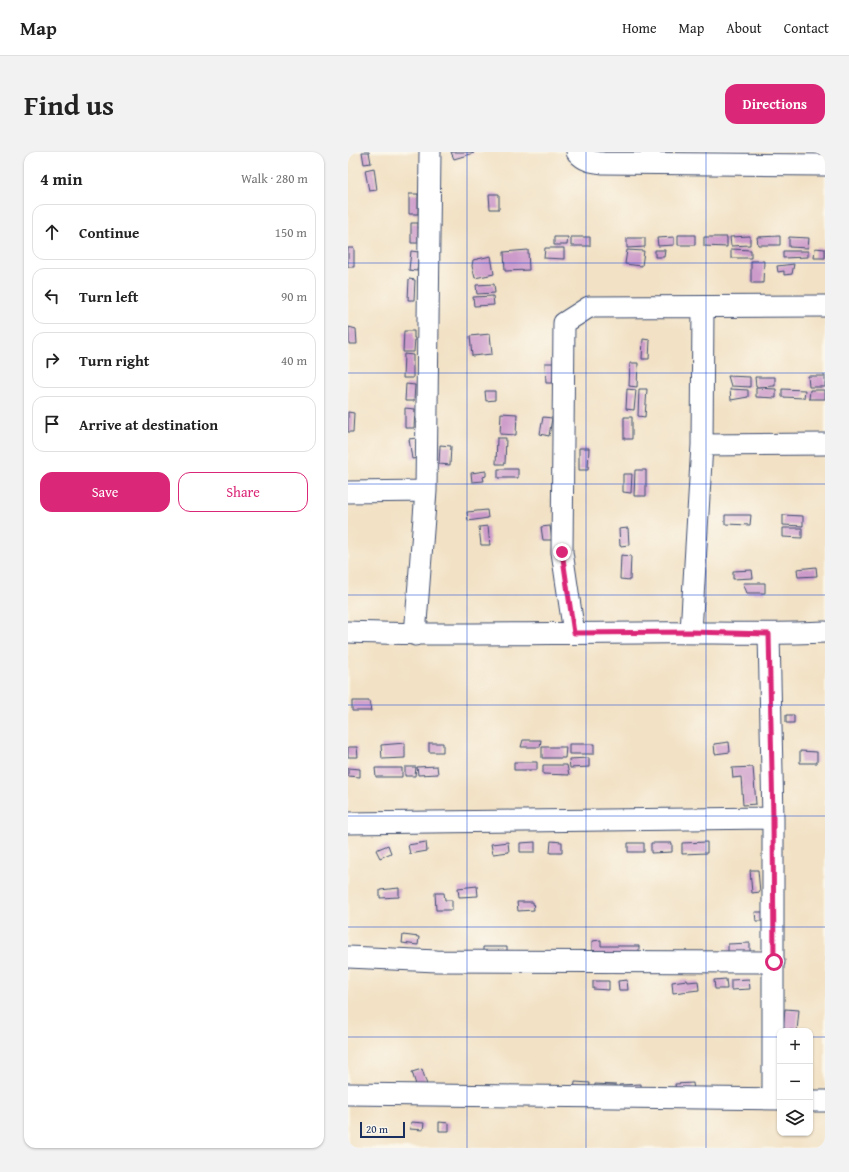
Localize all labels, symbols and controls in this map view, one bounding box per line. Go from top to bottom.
text: Map [20,14,57,42]
text: Home [622,18,657,38]
text: Map [679,18,704,38]
text: About [726,18,762,38]
text: Contact [784,18,829,38]
text: Find us [24,84,114,125]
button: Directions [725,84,825,124]
text: 4 min [40,166,82,191]
text: Walk · 280 m [241,169,308,188]
icon: ahead [41,221,63,243]
text: Continue [79,222,140,243]
text: 150 m [275,223,307,242]
icon: left [41,285,63,307]
text: Turn left [79,286,138,307]
text: 90 m [281,287,307,306]
icon: right [41,349,63,371]
text: Turn right [79,350,150,371]
text: 40 m [281,351,307,370]
icon: arrive [41,413,63,435]
text: Arrive at destination [79,414,218,435]
button: Save [40,472,170,512]
button: Share [178,472,308,512]
route end [553,543,571,561]
route start [765,953,783,971]
map controls [777,1028,813,1136]
button: + [777,1028,813,1064]
button: − [777,1064,813,1100]
button: layers [777,1100,813,1136]
scale bar [360,1120,405,1139]
text: 20 m [366,1121,388,1137]

